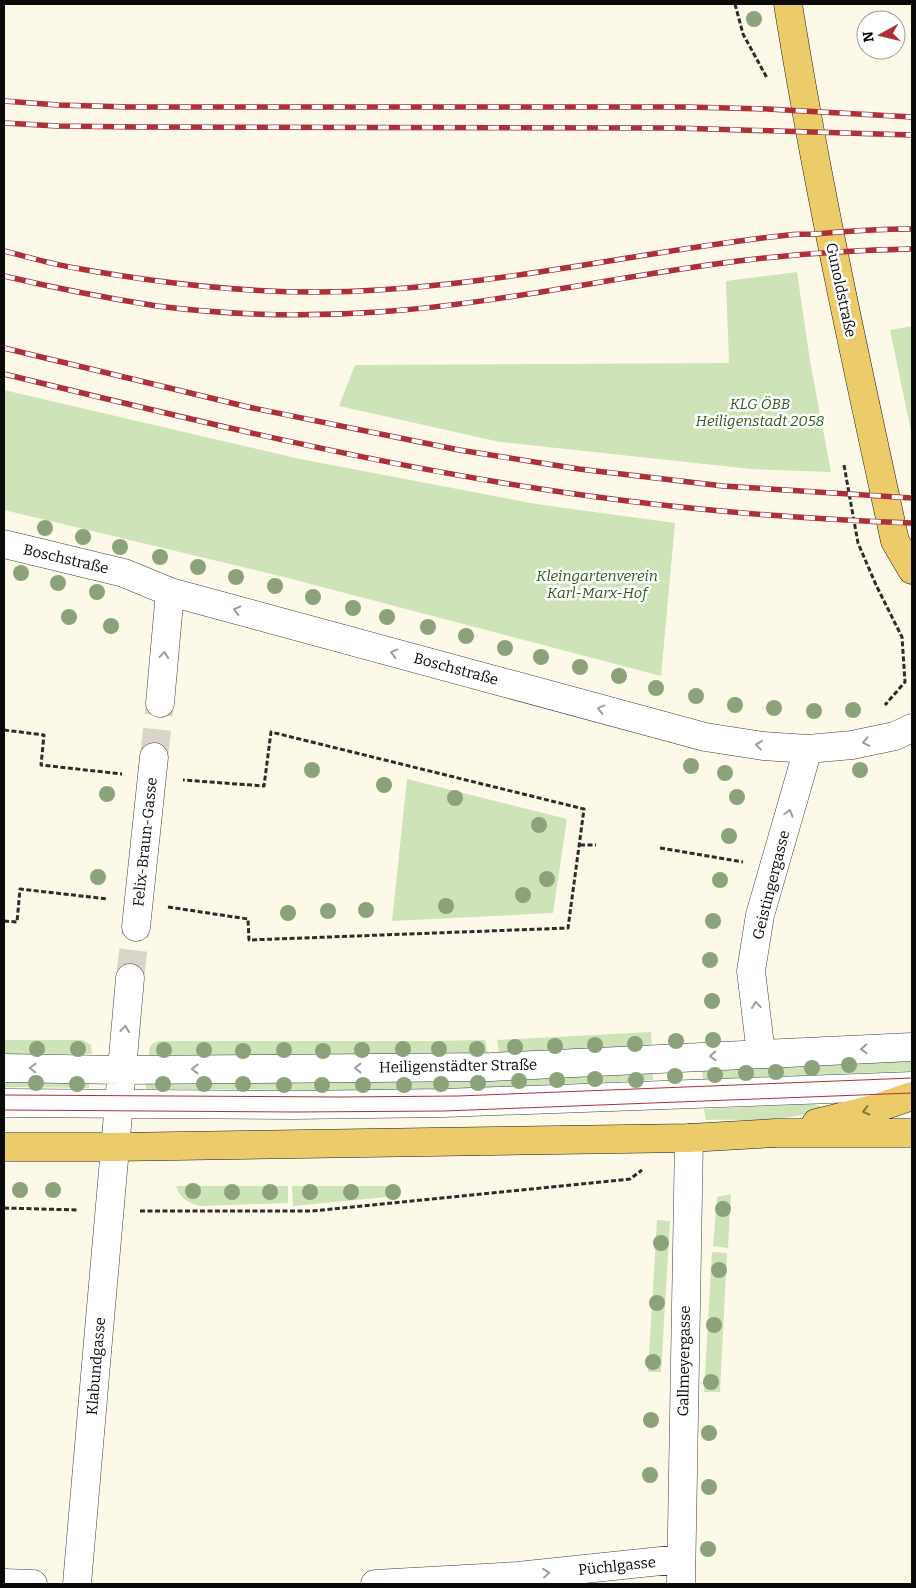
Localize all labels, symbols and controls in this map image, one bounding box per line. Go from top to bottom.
north arrow [856,10,906,60]
text: N [859,30,878,43]
street label: Gunoldstraße [822,241,860,339]
park label: KLG ÖBB Heiligenstadt 2058 [696,395,825,430]
street label: Boschstraße [22,540,110,578]
park label: Kleingartenverein Karl-Marx-Hof [536,567,658,602]
one-way arrow [232,605,241,616]
one-way arrow [390,648,398,658]
street label: Boschstraße [412,649,500,689]
one-way arrow [159,650,170,658]
one-way arrow [597,704,605,715]
one-way arrow [862,736,870,747]
one-way arrow [755,740,763,751]
street label: Felix-Braun-Gasse [129,776,161,908]
one-way arrow [784,809,794,817]
street label: Geistingergasse [749,829,793,941]
one-way arrow [751,1001,762,1009]
one-way arrow [119,1025,130,1033]
one-way arrow [859,1044,867,1054]
one-way arrow [708,1051,716,1062]
street label: Heiligenstädter Straße [379,1056,537,1076]
one-way arrow [29,1063,37,1074]
one-way arrow [354,1063,362,1073]
one-way arrow [191,1064,199,1074]
one-way arrow [862,1105,870,1115]
street label: Gallmeyergasse [674,1305,694,1417]
street label: Klabundgasse [83,1316,109,1416]
street label: Püchlgasse [577,1553,657,1579]
one-way arrow [542,1568,550,1579]

